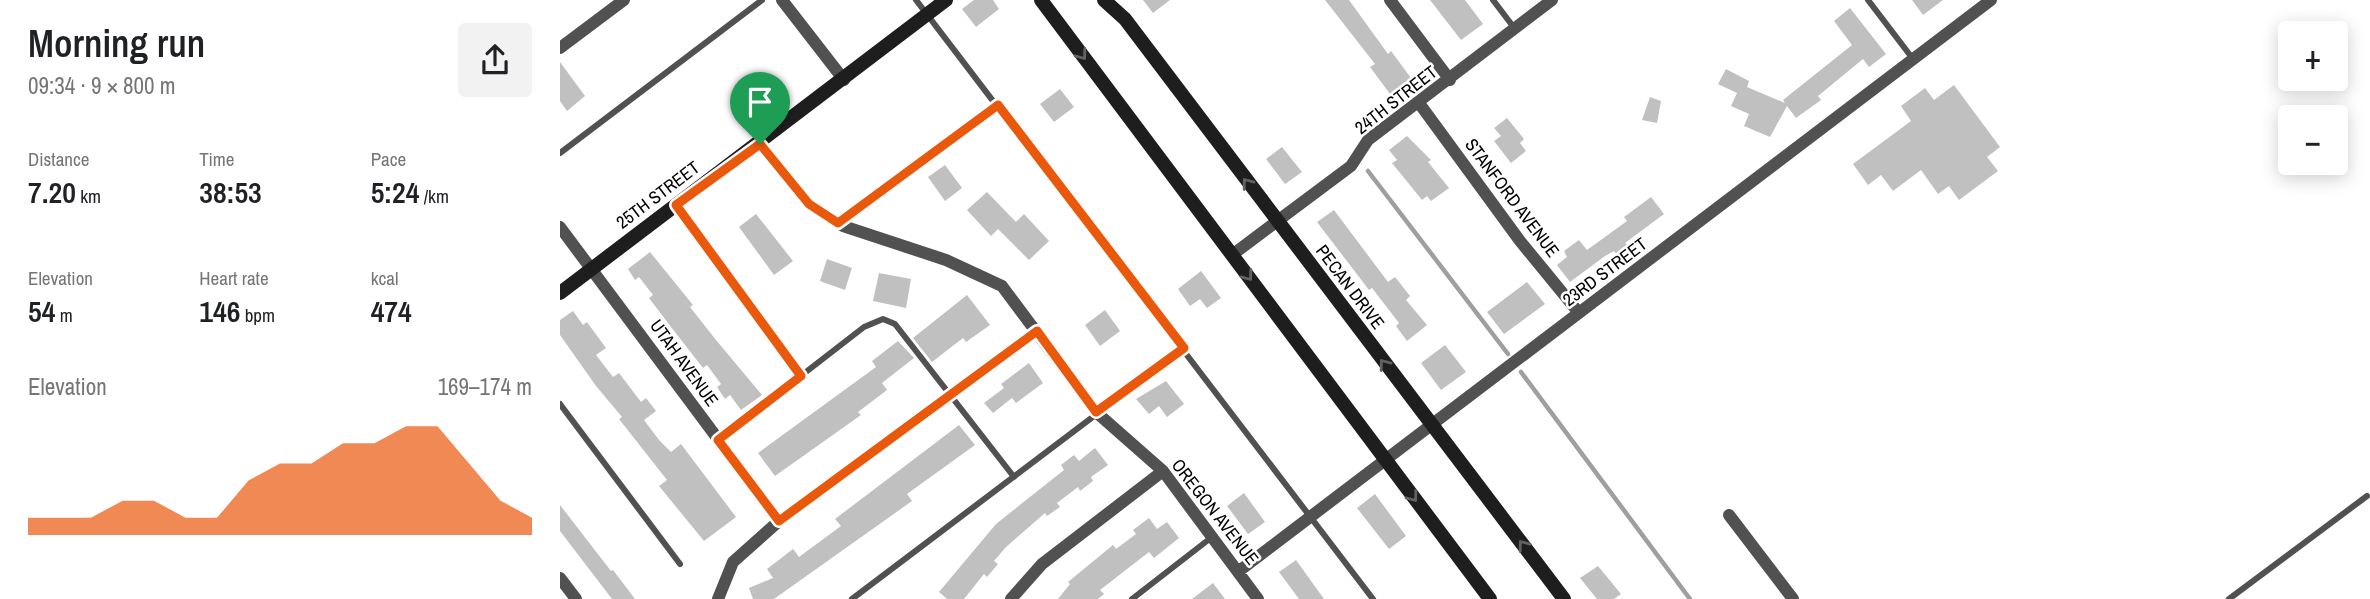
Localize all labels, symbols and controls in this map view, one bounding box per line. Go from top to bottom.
text: Morning run [28,18,205,69]
map controls [2278,21,2348,175]
button: + [2278,21,2348,91]
button: share [458,23,532,97]
one-way arrow [1073,47,1086,59]
street label: 24TH STREET [1349,59,1442,140]
text: 09:34 · 9 × 800 m [28,70,175,101]
pin [730,72,790,144]
icon: arrive [741,83,779,121]
button: − [2278,105,2348,175]
street label: STANFORD AVENUE [1459,133,1565,262]
text: Distance [28,146,89,172]
text: Time [199,146,234,172]
text: Pace [371,146,406,172]
street label: 25TH STREET [611,155,705,234]
text: 7.20 [28,172,76,212]
text: 38:53 [199,172,262,212]
text: 5:24 [371,172,419,212]
one-way arrow [1242,178,1255,191]
text: km [76,183,101,209]
text: /km [419,183,449,209]
street label: 23RD STREET [1557,232,1652,312]
street label: PECAN DRIVE [1310,239,1390,334]
text: Elevation [28,265,93,291]
text: Heart rate [199,265,269,291]
text: kcal [371,265,398,291]
one-way arrow [1239,268,1252,280]
text: 54 [28,291,55,331]
text: 146 [199,291,240,331]
text: 474 [371,291,412,331]
text: m [55,302,73,328]
text: bpm [240,302,275,328]
street label: UTAH AVENUE [644,314,724,411]
one-way arrow [1380,359,1393,372]
text: Elevation [28,371,107,402]
text: 169–174 m [438,371,532,402]
street label: OREGON AVENUE [1166,453,1265,570]
one-way arrow [1405,489,1417,502]
one-way arrow [1518,540,1531,553]

